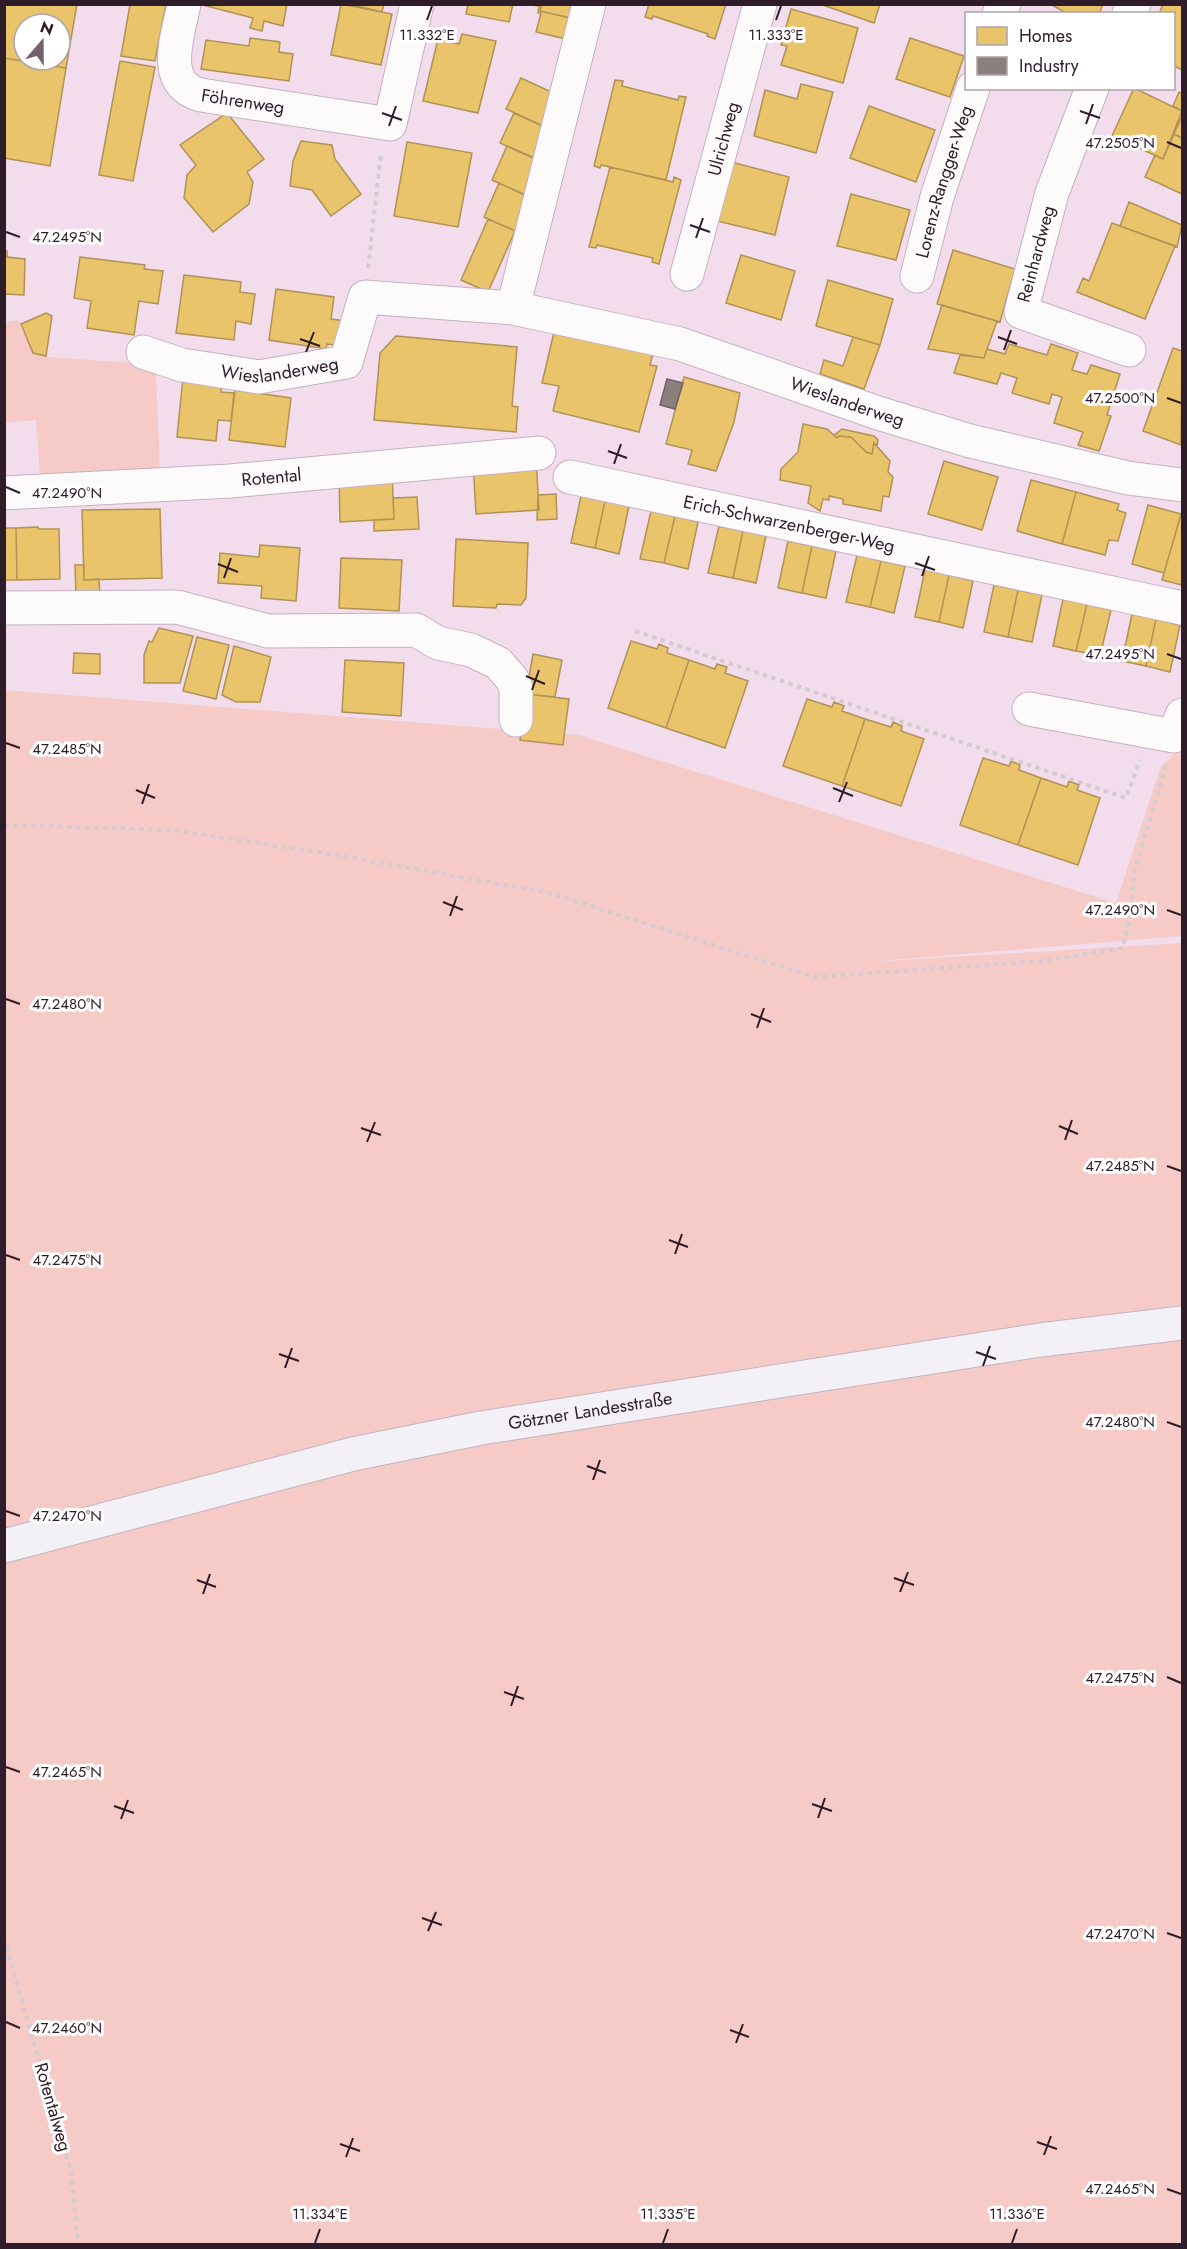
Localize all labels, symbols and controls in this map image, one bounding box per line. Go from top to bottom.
north arrow [12,12,72,72]
legend [965,12,1175,90]
text: N [37,15,57,41]
text: Homes [1019,23,1072,49]
text: 11.332°E [399,24,455,46]
text: 11.333°E [749,24,804,46]
text: Industry [1019,53,1079,79]
street label: Föhrenweg [199,82,286,121]
street label: Ulrichweg [701,99,746,179]
street label: Lorenz-Rangger-Weg [909,102,979,261]
text: 47.2505°N [1085,132,1155,154]
street label: Reinhardweg [1011,203,1061,305]
text: 47.2495°N [32,226,102,248]
street label: Wieslanderweg [219,351,341,390]
street label: Wieslanderweg [786,370,907,433]
text: 47.2500°N [1085,387,1155,409]
street label: Rotental [240,462,303,493]
text: 47.2490°N [32,482,102,504]
street label: Erich-Schwarzenberger-Weg [681,489,897,559]
text: 47.2495°N [1085,643,1155,665]
text: 47.2485°N [32,738,102,760]
text: 47.2490°N [1085,899,1155,921]
text: 47.2480°N [32,993,102,1015]
text: 47.2485°N [1085,1155,1155,1177]
text: 47.2475°N [32,1249,102,1271]
street label: Götzner Landesstraße [506,1385,674,1437]
text: 47.2480°N [1085,1411,1155,1433]
text: 47.2470°N [32,1505,102,1527]
text: 47.2475°N [1085,1667,1155,1689]
text: 47.2465°N [32,1761,102,1783]
text: 47.2470°N [1085,1923,1155,1945]
text: 47.2460°N [32,2017,102,2039]
street label: Rotentalweg [28,2059,78,2155]
text: 47.2465°N [1085,2178,1155,2200]
text: 11.334°E [292,2203,348,2225]
text: 11.335°E [640,2203,696,2225]
text: 11.336°E [989,2203,1045,2225]

